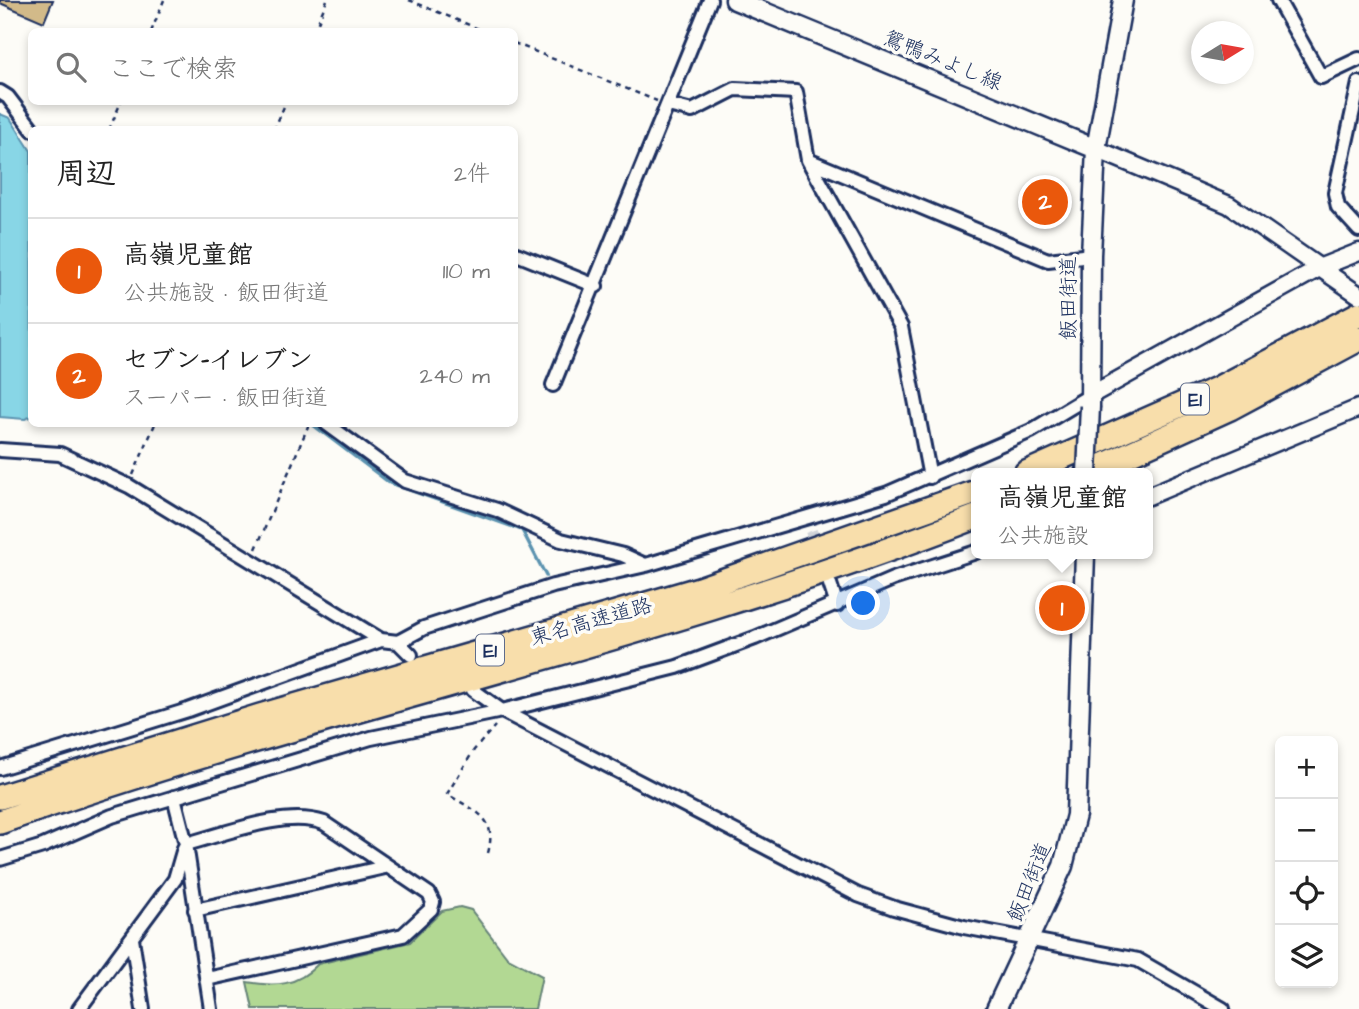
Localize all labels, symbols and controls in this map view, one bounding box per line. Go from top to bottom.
north arrow [1191,21,1254,84]
street label: 鴛鴨みよし線 [879,23,1007,98]
search box [28,28,518,105]
icon: search [52,48,90,86]
text: ここで検索 [108,51,238,87]
text: 周辺 [56,153,116,195]
text: 2件 [454,158,490,190]
pin: 2 [1022,176,1068,228]
text: 高嶺児童館 [123,237,253,273]
text: 1 [78,255,80,287]
text: 110 m [442,255,490,287]
street label: 飯田街道 [1054,256,1083,340]
text: 公共施設 · 飯田街道 [123,277,329,309]
text: セブン-イレブン [123,342,313,378]
text: 2 [72,360,86,392]
text: 240 m [420,360,490,392]
text: スーパー · 飯田街道 [123,382,328,414]
road number: E1 [1181,384,1209,414]
popup [971,468,1153,559]
text: 高嶺児童館 [997,480,1127,516]
text: 公共施設 [997,520,1089,552]
pin: 1 [1039,582,1085,634]
your location [846,586,880,620]
street label: 東名高速道路 [527,590,656,653]
road number: E1 [476,635,504,666]
map controls [1275,736,1338,988]
button: + [1275,736,1338,799]
button: − [1275,799,1338,862]
street label: 飯田街道 [1000,838,1059,927]
button: locate [1275,862,1338,925]
button: layers [1275,925,1338,988]

